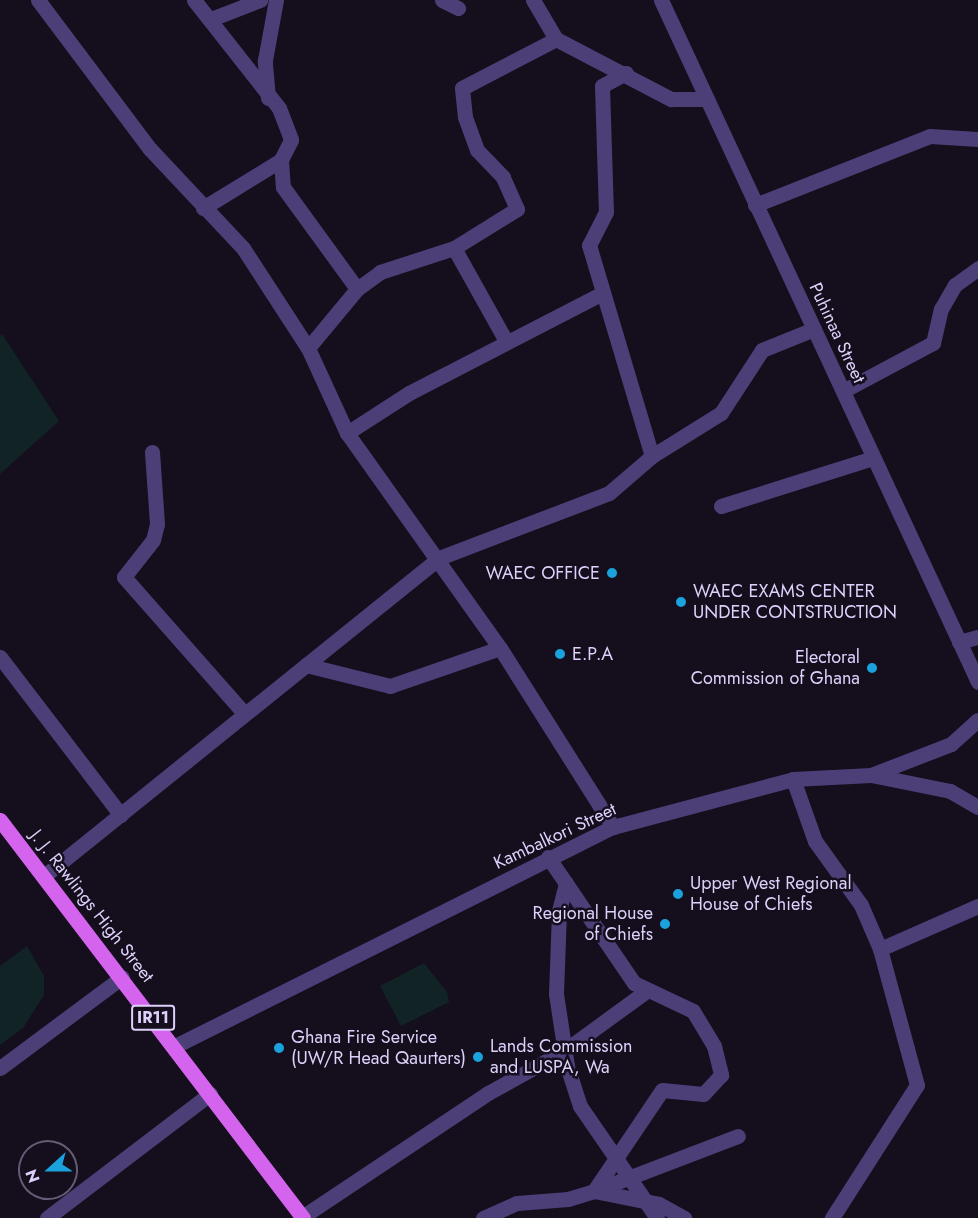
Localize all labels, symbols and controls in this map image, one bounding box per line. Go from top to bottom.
street label: Puhinaa Street [804,279,870,387]
place label: WAEC OFFICE [486,562,600,584]
marker: WAEC OFFICE [605,566,619,580]
place label: WAEC EXAMS CENTER UNDER CONTSTRUCTION [693,581,897,624]
marker: WAEC EXAMS CENTER UNDER CONTSTRUCTION [674,595,688,609]
place label: E.P.A [572,643,613,665]
marker: E.P.A [553,647,567,661]
place label: Electoral Commission of Ghana [691,647,860,690]
marker: Electoral Commission of Ghana [865,661,879,675]
street label: Kambalkori Street [490,798,620,874]
street label: J. J. Rawlings High Street [26,825,158,987]
place label: Upper West Regional House of Chiefs [690,873,852,916]
marker: Upper West Regional House of Chiefs [671,887,685,901]
place label: Regional House of Chiefs [533,903,653,946]
marker: Regional House of Chiefs [658,917,672,931]
road number: IR11 [130,1005,176,1031]
place label: Ghana Fire Service (UW/R Head Qaurters) [291,1027,466,1070]
place label: Lands Commission and LUSPA, Wa [490,1036,633,1078]
marker: Ghana Fire Service (UW/R Head Qaurters) [272,1041,286,1055]
marker: Lands Commission and LUSPA, Wa [471,1050,485,1064]
north arrow [18,1140,78,1200]
text: N [20,1166,46,1186]

